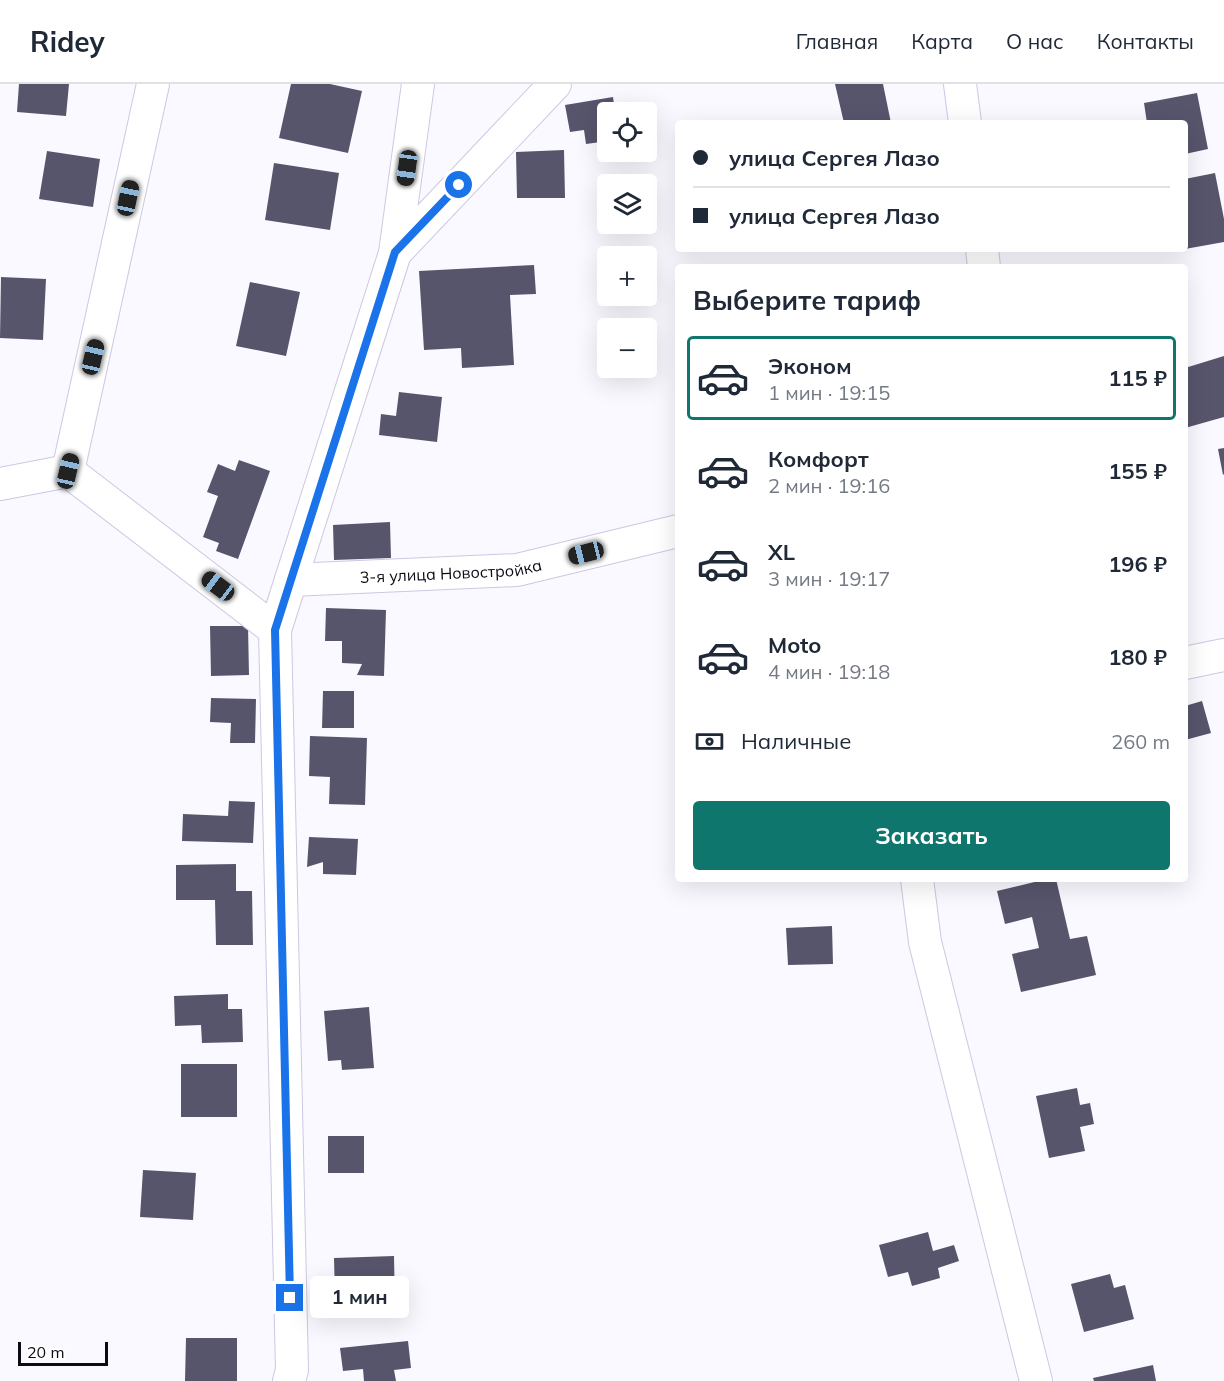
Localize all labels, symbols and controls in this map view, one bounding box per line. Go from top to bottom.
text: Ridey [30,24,105,59]
text: Главная [796,28,878,54]
text: Карта [911,28,973,54]
text: О нас [1006,28,1064,54]
text: Контакты [1097,28,1194,54]
map controls [597,102,657,378]
button: locate [597,102,657,162]
text: улица Сергея Лазо [729,144,940,172]
car [396,149,418,187]
route start [445,171,472,198]
button: layers [597,174,657,234]
car [115,179,141,217]
text: улица Сергея Лазо [729,202,940,230]
button: + [597,246,657,306]
text: Выберите тариф [693,283,921,317]
button: − [597,318,657,378]
car [80,337,106,377]
icon: car [696,351,750,405]
text: Эконом [768,352,852,380]
text: 115 ₽ [1108,364,1167,392]
text: 1 мин · 19:15 [768,380,890,405]
icon: car [696,444,750,498]
text: Комфорт [768,445,869,473]
car [55,451,81,491]
text: 155 ₽ [1108,457,1167,485]
text: 2 мин · 19:16 [768,473,890,498]
icon: car [696,537,750,591]
text: XL [768,538,795,566]
car [566,540,606,566]
text: 196 ₽ [1108,550,1167,578]
street label: 3-я улица Новостройка [359,554,544,587]
text: 3 мин · 19:17 [768,566,890,591]
car [198,568,238,604]
icon: car [696,630,750,684]
text: Moto [768,631,821,659]
text: 180 ₽ [1108,643,1167,671]
text: 4 мин · 19:18 [768,659,890,684]
icon: cash [693,725,726,758]
text: Наличные [741,727,851,755]
text: 260 m [1111,729,1170,754]
button: Заказать [693,801,1170,870]
callout: 1 мин [311,1277,410,1319]
route end [276,1284,303,1311]
text: 1 мин [331,1284,388,1309]
scale bar [18,1339,108,1366]
text: 20 m [27,1342,64,1362]

